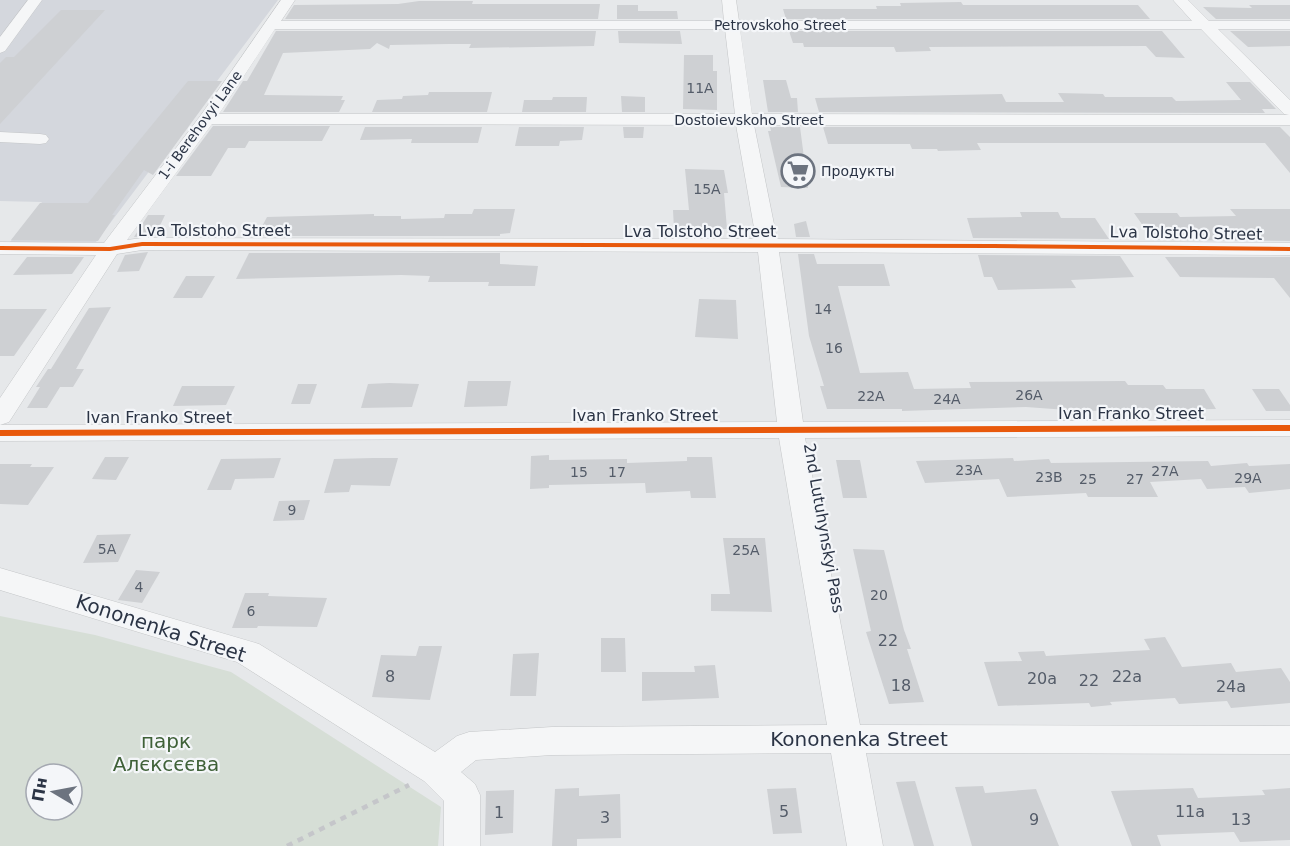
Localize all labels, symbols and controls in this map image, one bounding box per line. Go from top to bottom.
street label: Petrovskoho Street [714,17,847,33]
street label: 1-i Berehovyi Lane [155,67,245,183]
house number: 11А [686,80,714,96]
street label: Dostoievskoho Street [674,112,824,128]
supermarket icon: Продукты [780,153,816,189]
place label: Продукты [821,163,895,179]
house number: 15А [693,181,721,197]
street label: Lva Tolstoho Street [138,221,290,240]
street label: Lva Tolstoho Street [624,222,776,241]
street label: Lva Tolstoho Street [1110,222,1262,244]
house number: 14 [814,301,832,317]
house number: 16 [825,340,843,356]
house number: 26А [1015,387,1043,403]
house number: 22А [857,388,885,404]
house number: 24А [933,391,961,407]
street label: Ivan Franko Street [1058,404,1204,423]
street label: Ivan Franko Street [572,406,718,425]
street label: Ivan Franko Street [86,408,232,427]
street label: 2nd Lutuhynskyi Pass [800,442,848,614]
house number: 23А [955,462,983,478]
house number: 27А [1151,463,1179,479]
house number: 15 [570,464,588,480]
house number: 17 [608,464,626,480]
house number: 23В [1035,469,1063,485]
house number: 29А [1234,470,1262,486]
house number: 25 [1079,471,1097,487]
house number: 27 [1126,471,1144,487]
house number: 9 [288,502,296,518]
house number: 5А [98,541,117,557]
house number: 25А [732,542,760,558]
house number: 4 [135,579,144,595]
house number: 20 [870,587,888,603]
street label: Kononenka Street [73,589,249,667]
house number: 6 [247,603,256,619]
house number: 22 [878,631,898,650]
house number: 8 [385,667,395,686]
house number: 22а [1112,667,1142,686]
house number: 20а [1027,669,1057,688]
house number: 22 [1079,671,1099,690]
house number: 18 [891,676,911,695]
house number: 24а [1216,677,1246,696]
street label: Kononenka Street [770,727,948,751]
park label: парк Алєксєєва [113,729,219,776]
north arrow [24,762,84,822]
text: Пн [28,776,51,803]
house number: 5 [779,802,789,821]
house number: 11а [1175,802,1205,821]
house number: 1 [494,803,504,822]
house number: 3 [600,808,610,827]
house number: 9 [1029,810,1039,829]
house number: 13 [1231,810,1251,829]

